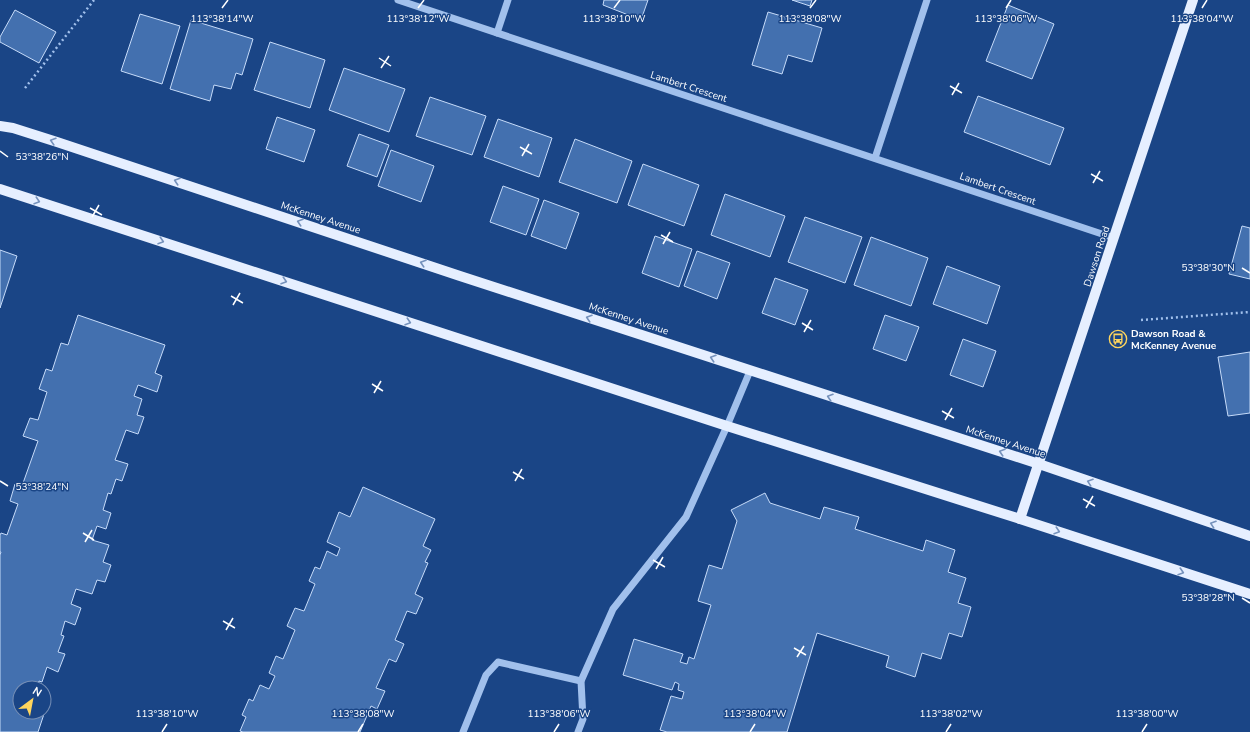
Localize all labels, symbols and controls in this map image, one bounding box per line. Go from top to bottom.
text: 113°38'14"W [191,12,253,26]
text: 113°38'12"W [387,12,449,26]
text: 113°38'10"W [583,12,645,26]
text: 113°38'08"W [779,12,841,26]
text: 113°38'06"W [975,12,1037,26]
text: 113°38'04"W [1171,12,1233,26]
street label: Lambert Crescent [649,68,729,106]
one-way arrow [50,137,57,146]
text: 53°38'26"N [15,150,69,164]
street label: Lambert Crescent [958,169,1038,209]
one-way arrow [173,178,180,186]
one-way arrow [33,196,40,205]
street label: McKenney Avenue [279,198,362,237]
one-way arrow [297,219,304,227]
street label: Dawson Road [1081,224,1113,288]
one-way arrow [157,236,164,245]
one-way arrow [420,260,427,268]
text: 53°38'30"N [1181,261,1235,275]
one-way arrow [281,277,288,285]
street label: McKenney Avenue [587,299,670,338]
one-way arrow [586,314,593,323]
one-way arrow [404,317,411,326]
place label: Dawson Road & McKenney Avenue [1131,327,1217,353]
bus stop icon: Dawson Road & McKenney Avenue [1108,329,1128,349]
one-way arrow [710,355,717,363]
one-way arrow [827,393,834,401]
street label: McKenney Avenue [964,422,1047,461]
one-way arrow [998,449,1005,457]
one-way arrow [1087,478,1094,487]
text: 53°38'24"N [15,480,69,494]
one-way arrow [1210,520,1217,528]
one-way arrow [1054,526,1061,535]
one-way arrow [1177,567,1184,575]
text: 53°38'28"N [1181,591,1235,605]
north arrow [12,680,52,720]
text: N [30,683,45,700]
text: 113°38'10"W [136,707,198,721]
text: 113°38'08"W [332,707,394,721]
text: 113°38'06"W [528,707,590,721]
text: 113°38'04"W [724,707,786,721]
text: 113°38'02"W [920,707,982,721]
text: 113°38'00"W [1116,707,1178,721]

